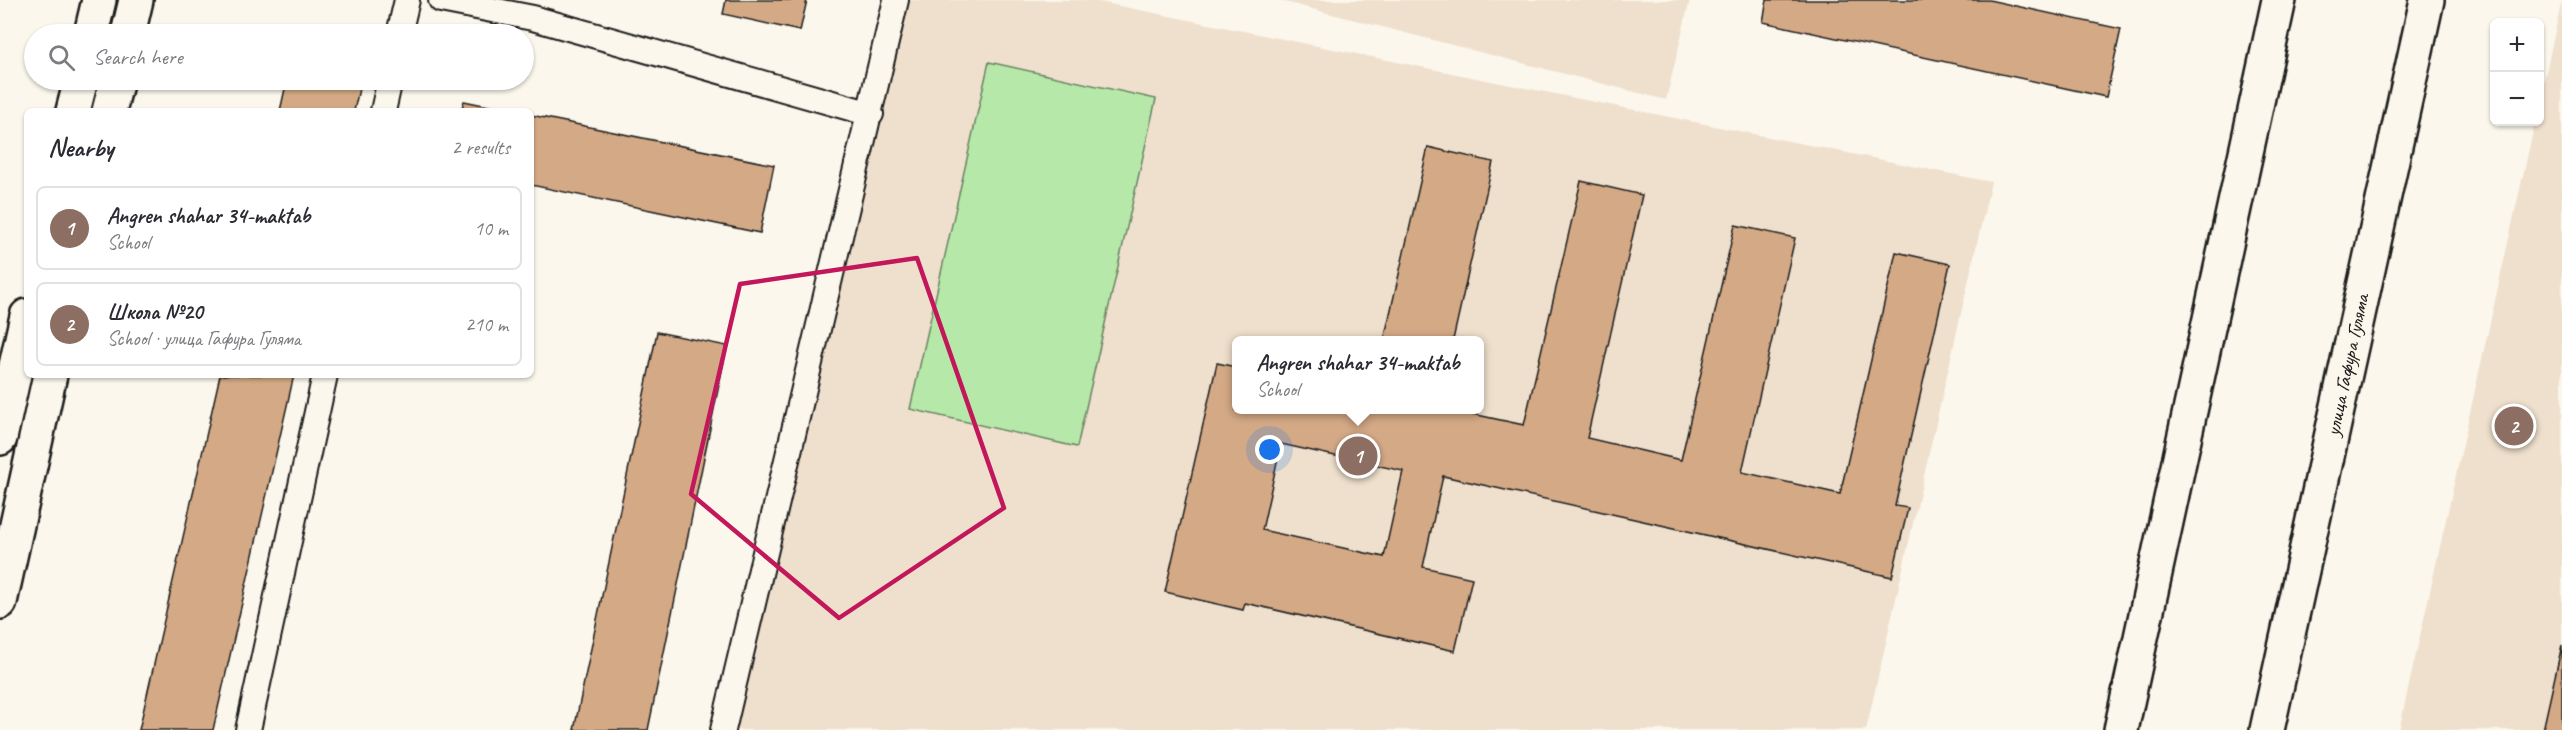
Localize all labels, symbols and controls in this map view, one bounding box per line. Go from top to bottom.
map controls [2490,18,2544,126]
button: + [2490,18,2544,72]
search box [24,24,534,90]
icon: search [45,41,78,74]
text: Search here [93,43,183,71]
button: − [2490,72,2544,126]
text: Nearby [48,131,113,164]
text: 2 results [451,135,510,160]
text: Angren shahar 34-maktab [107,202,310,230]
text: 1 [65,216,74,241]
text: 10 m [474,216,508,241]
text: School [107,230,150,255]
street label: улица Гафура Гуляма [2319,289,2375,440]
text: Школа №20 [107,298,203,326]
text: 2 [65,312,74,337]
text: 210 m [465,312,508,337]
text: School · улица Гафура Гуляма [107,326,301,351]
popup [1232,336,1484,414]
text: Angren shahar 34-maktab [1256,349,1460,377]
text: School [1256,377,1299,402]
pin: 2 [2494,404,2534,448]
pin: 1 [1338,434,1378,478]
your location [1255,435,1284,464]

